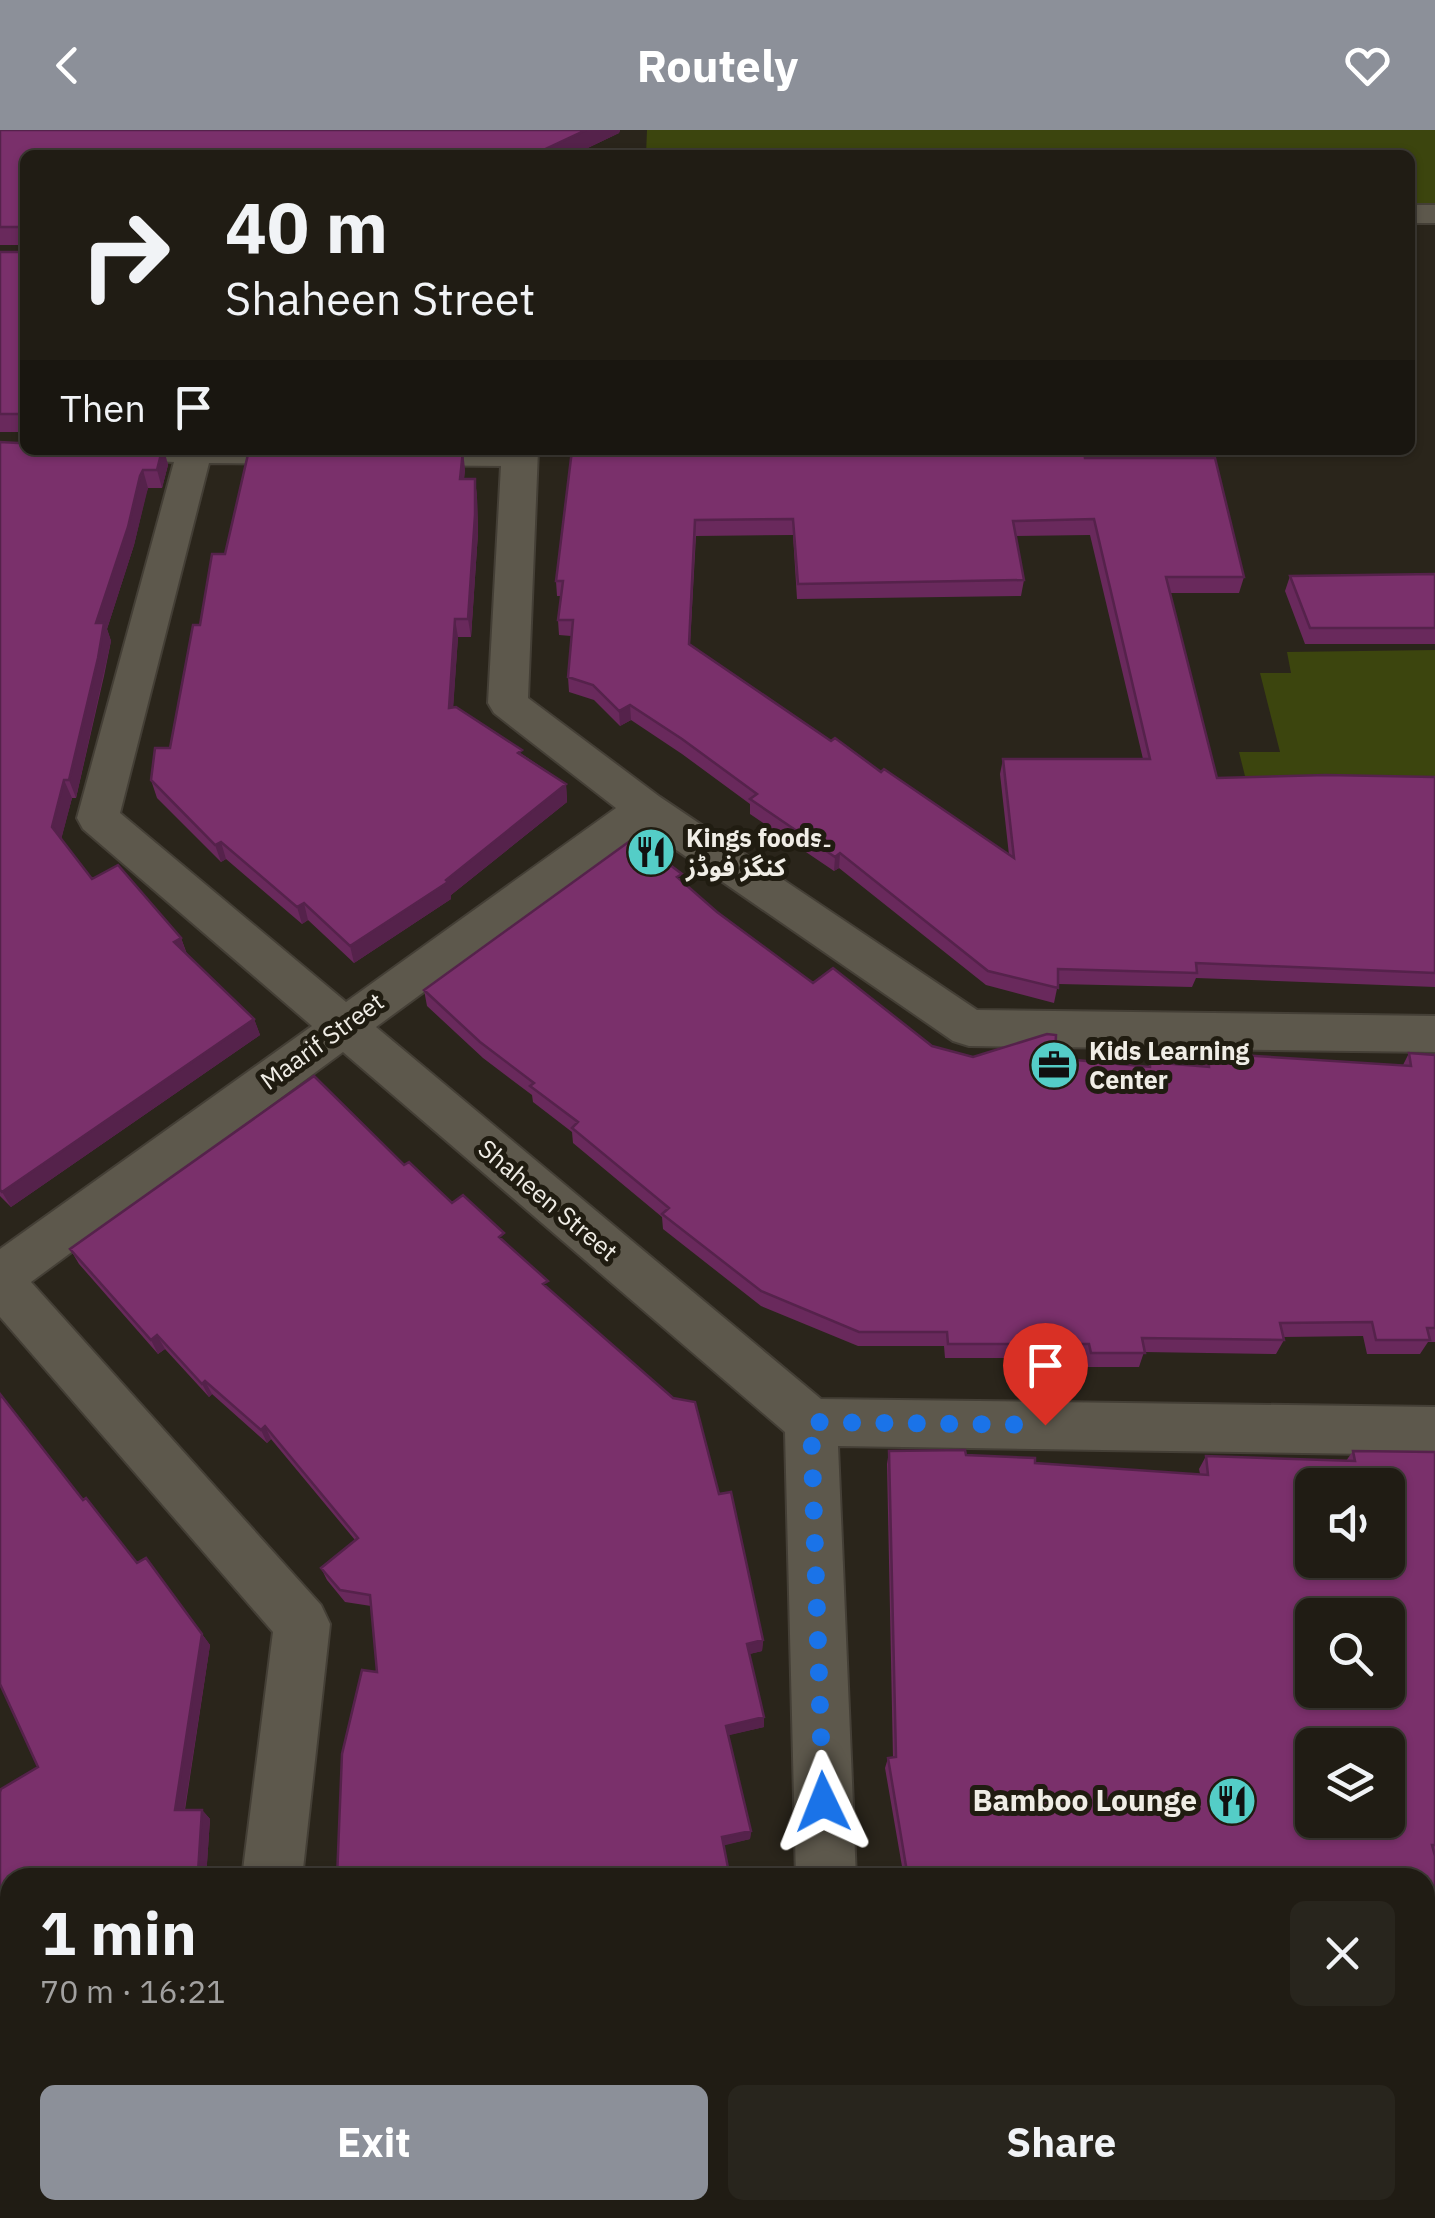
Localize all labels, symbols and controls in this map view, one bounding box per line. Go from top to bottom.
text: Routely [637,36,798,94]
icon: back [40,38,95,93]
icon: heart [1340,38,1395,93]
text: 40 m [225,181,388,272]
icon: right [60,190,190,320]
text: Shaheen Street [225,269,535,327]
icon: arrive [166,380,221,435]
text: Then [60,383,146,432]
place label: Kings foods۔ کنگز فوڈز [685,821,831,883]
restaurant icon: Kings foods۔ کنگز فوڈز [625,826,677,878]
street label: Maarif Street [253,985,390,1097]
place label: Kids Learning Center [1089,1034,1250,1096]
office icon: Kids Learning Center [1028,1039,1080,1091]
street label: Shaheen Street [472,1132,625,1268]
pin [1003,1323,1088,1426]
icon: arrive [1018,1338,1073,1393]
map controls [1295,1468,1405,1838]
button: sound [1295,1468,1405,1578]
button: search [1295,1598,1405,1708]
button: layers [1295,1728,1405,1838]
position arrow [771,1750,875,1854]
restaurant icon: Bamboo Lounge [1206,1775,1258,1827]
place label: Bamboo Lounge [972,1780,1197,1819]
text: 1 min [40,1893,197,1972]
button: close [1290,1901,1395,2006]
text: 70 m · 16:21 [40,1970,226,2012]
button: Exit [40,2085,708,2200]
button: Share [728,2085,1395,2200]

